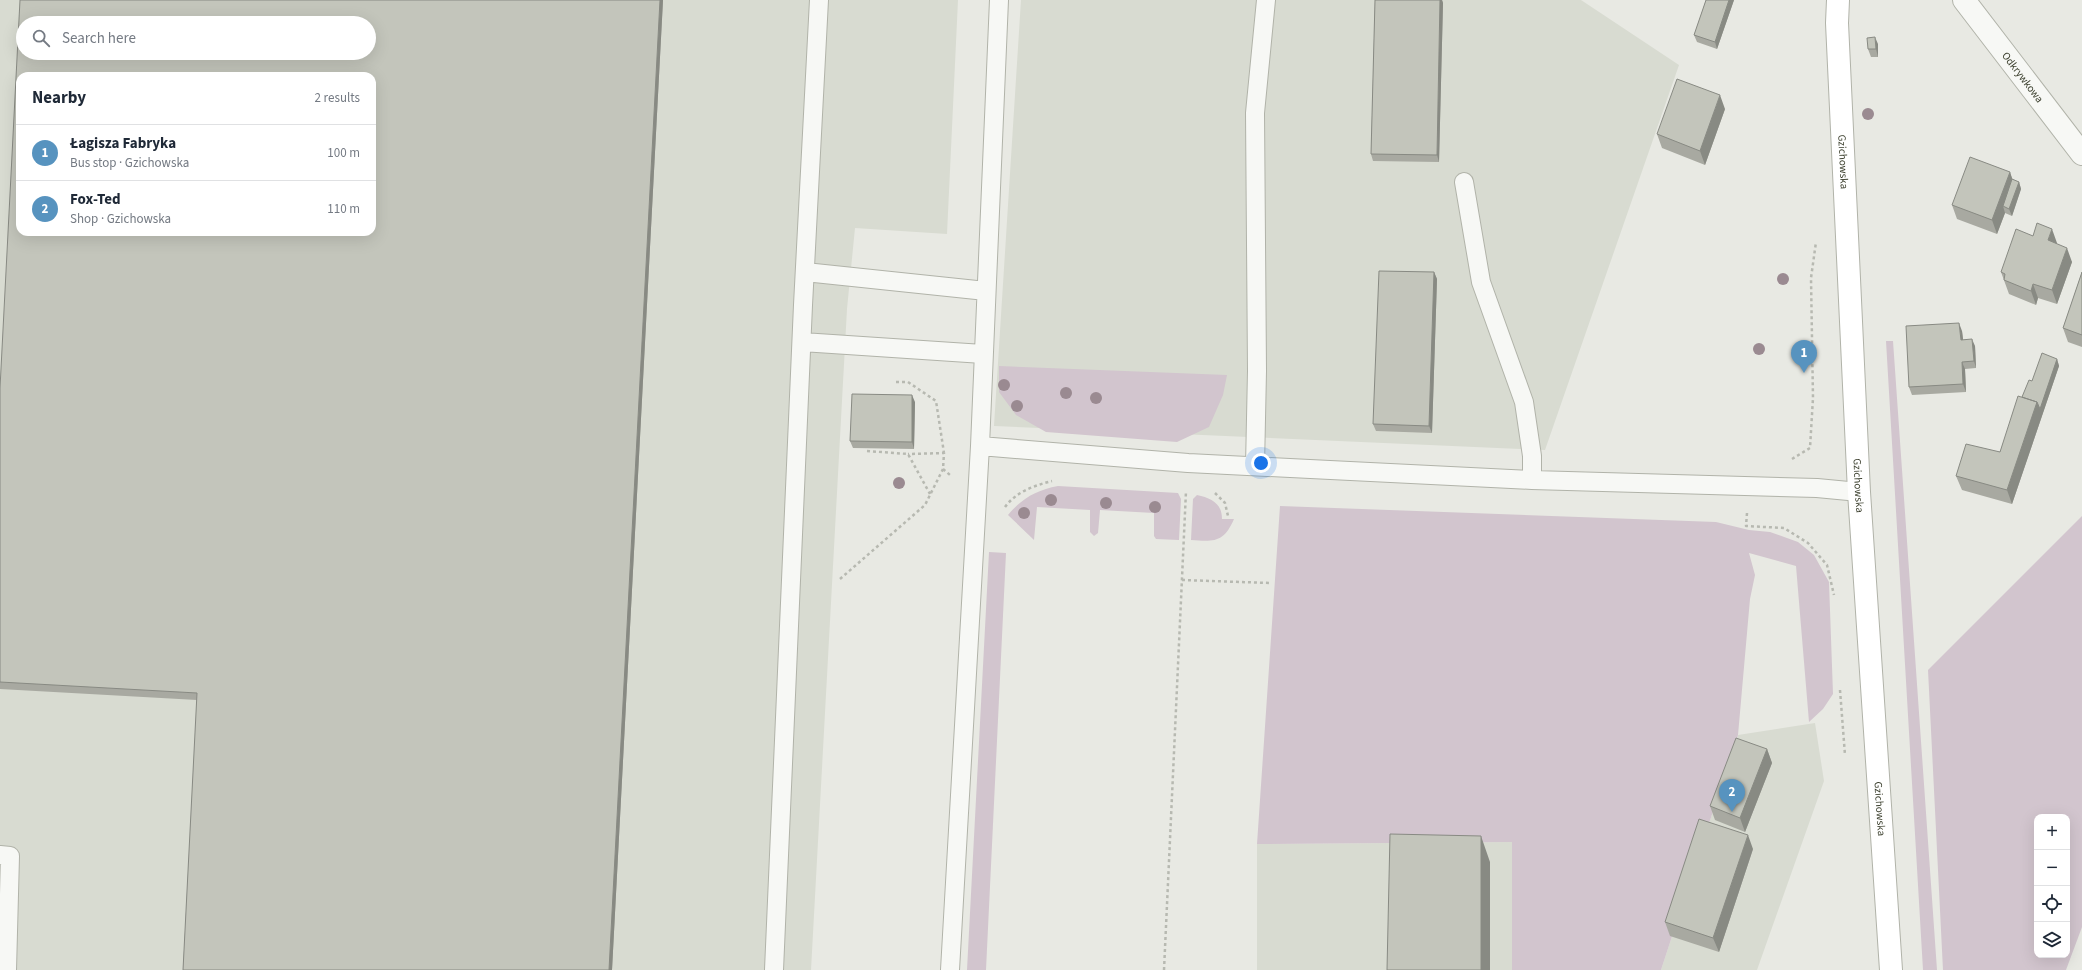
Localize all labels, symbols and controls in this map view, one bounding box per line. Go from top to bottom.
search box [16,16,376,60]
icon: search [30,27,52,49]
text: Search here [62,28,136,49]
street label: Odkrywkowa [1999,48,2047,106]
text: Nearby [32,86,86,110]
text: 2 results [315,89,360,107]
text: Łagisza Fabryka [70,133,176,154]
street label: Gzichowska [1835,134,1852,189]
text: 1 [42,144,48,162]
text: 100 m [327,144,360,162]
text: Bus stop · Gzichowska [70,154,189,172]
text: Fox-Ted [70,189,121,210]
text: 2 [42,200,48,218]
text: 110 m [327,200,360,218]
text: Shop · Gzichowska [70,210,171,228]
pin: 1 [1791,340,1817,373]
your location [1251,453,1271,473]
street label: Gzichowska [1850,458,1868,513]
pin: 2 [1719,779,1745,812]
street label: Gzichowska [1871,781,1890,836]
map controls [2034,814,2070,958]
button: + [2034,814,2070,850]
button: − [2034,850,2070,886]
button: locate [2034,886,2070,922]
button: layers [2034,922,2070,958]

